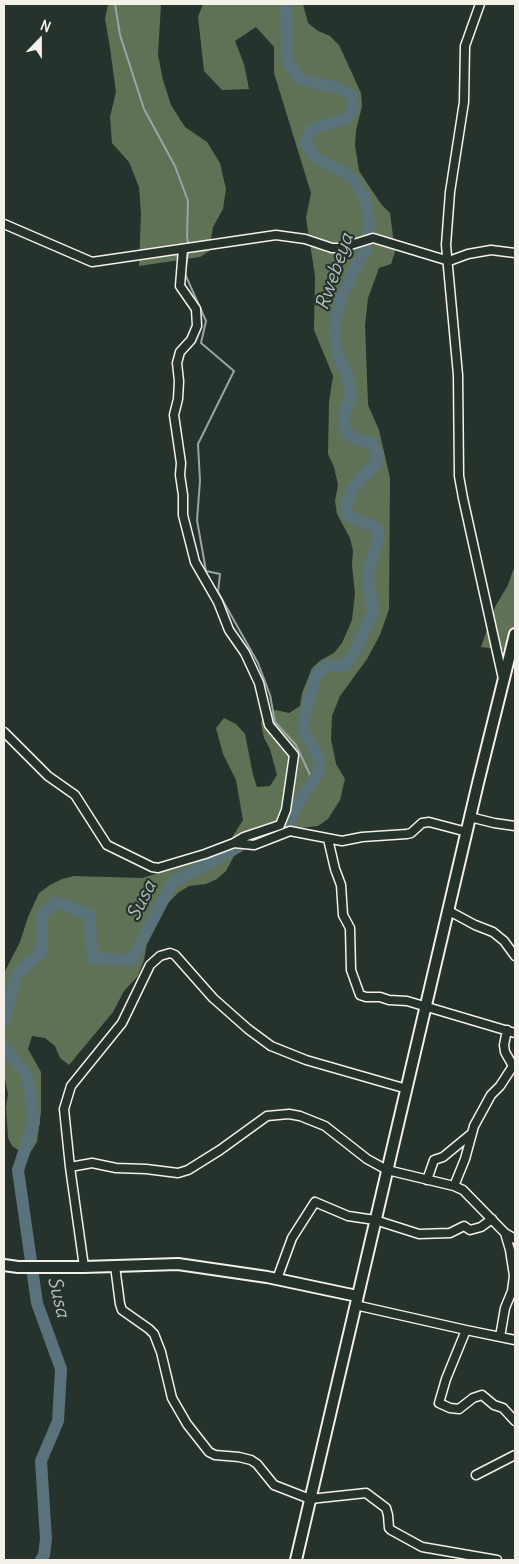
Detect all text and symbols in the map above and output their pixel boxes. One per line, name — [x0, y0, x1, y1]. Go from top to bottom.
north arrow — [15, 15, 65, 65]
text: N — [38, 16, 53, 36]
water label: Rwebeya — [311, 231, 359, 313]
water label: Susa — [123, 877, 161, 925]
water label: Susa — [42, 1274, 74, 1320]

